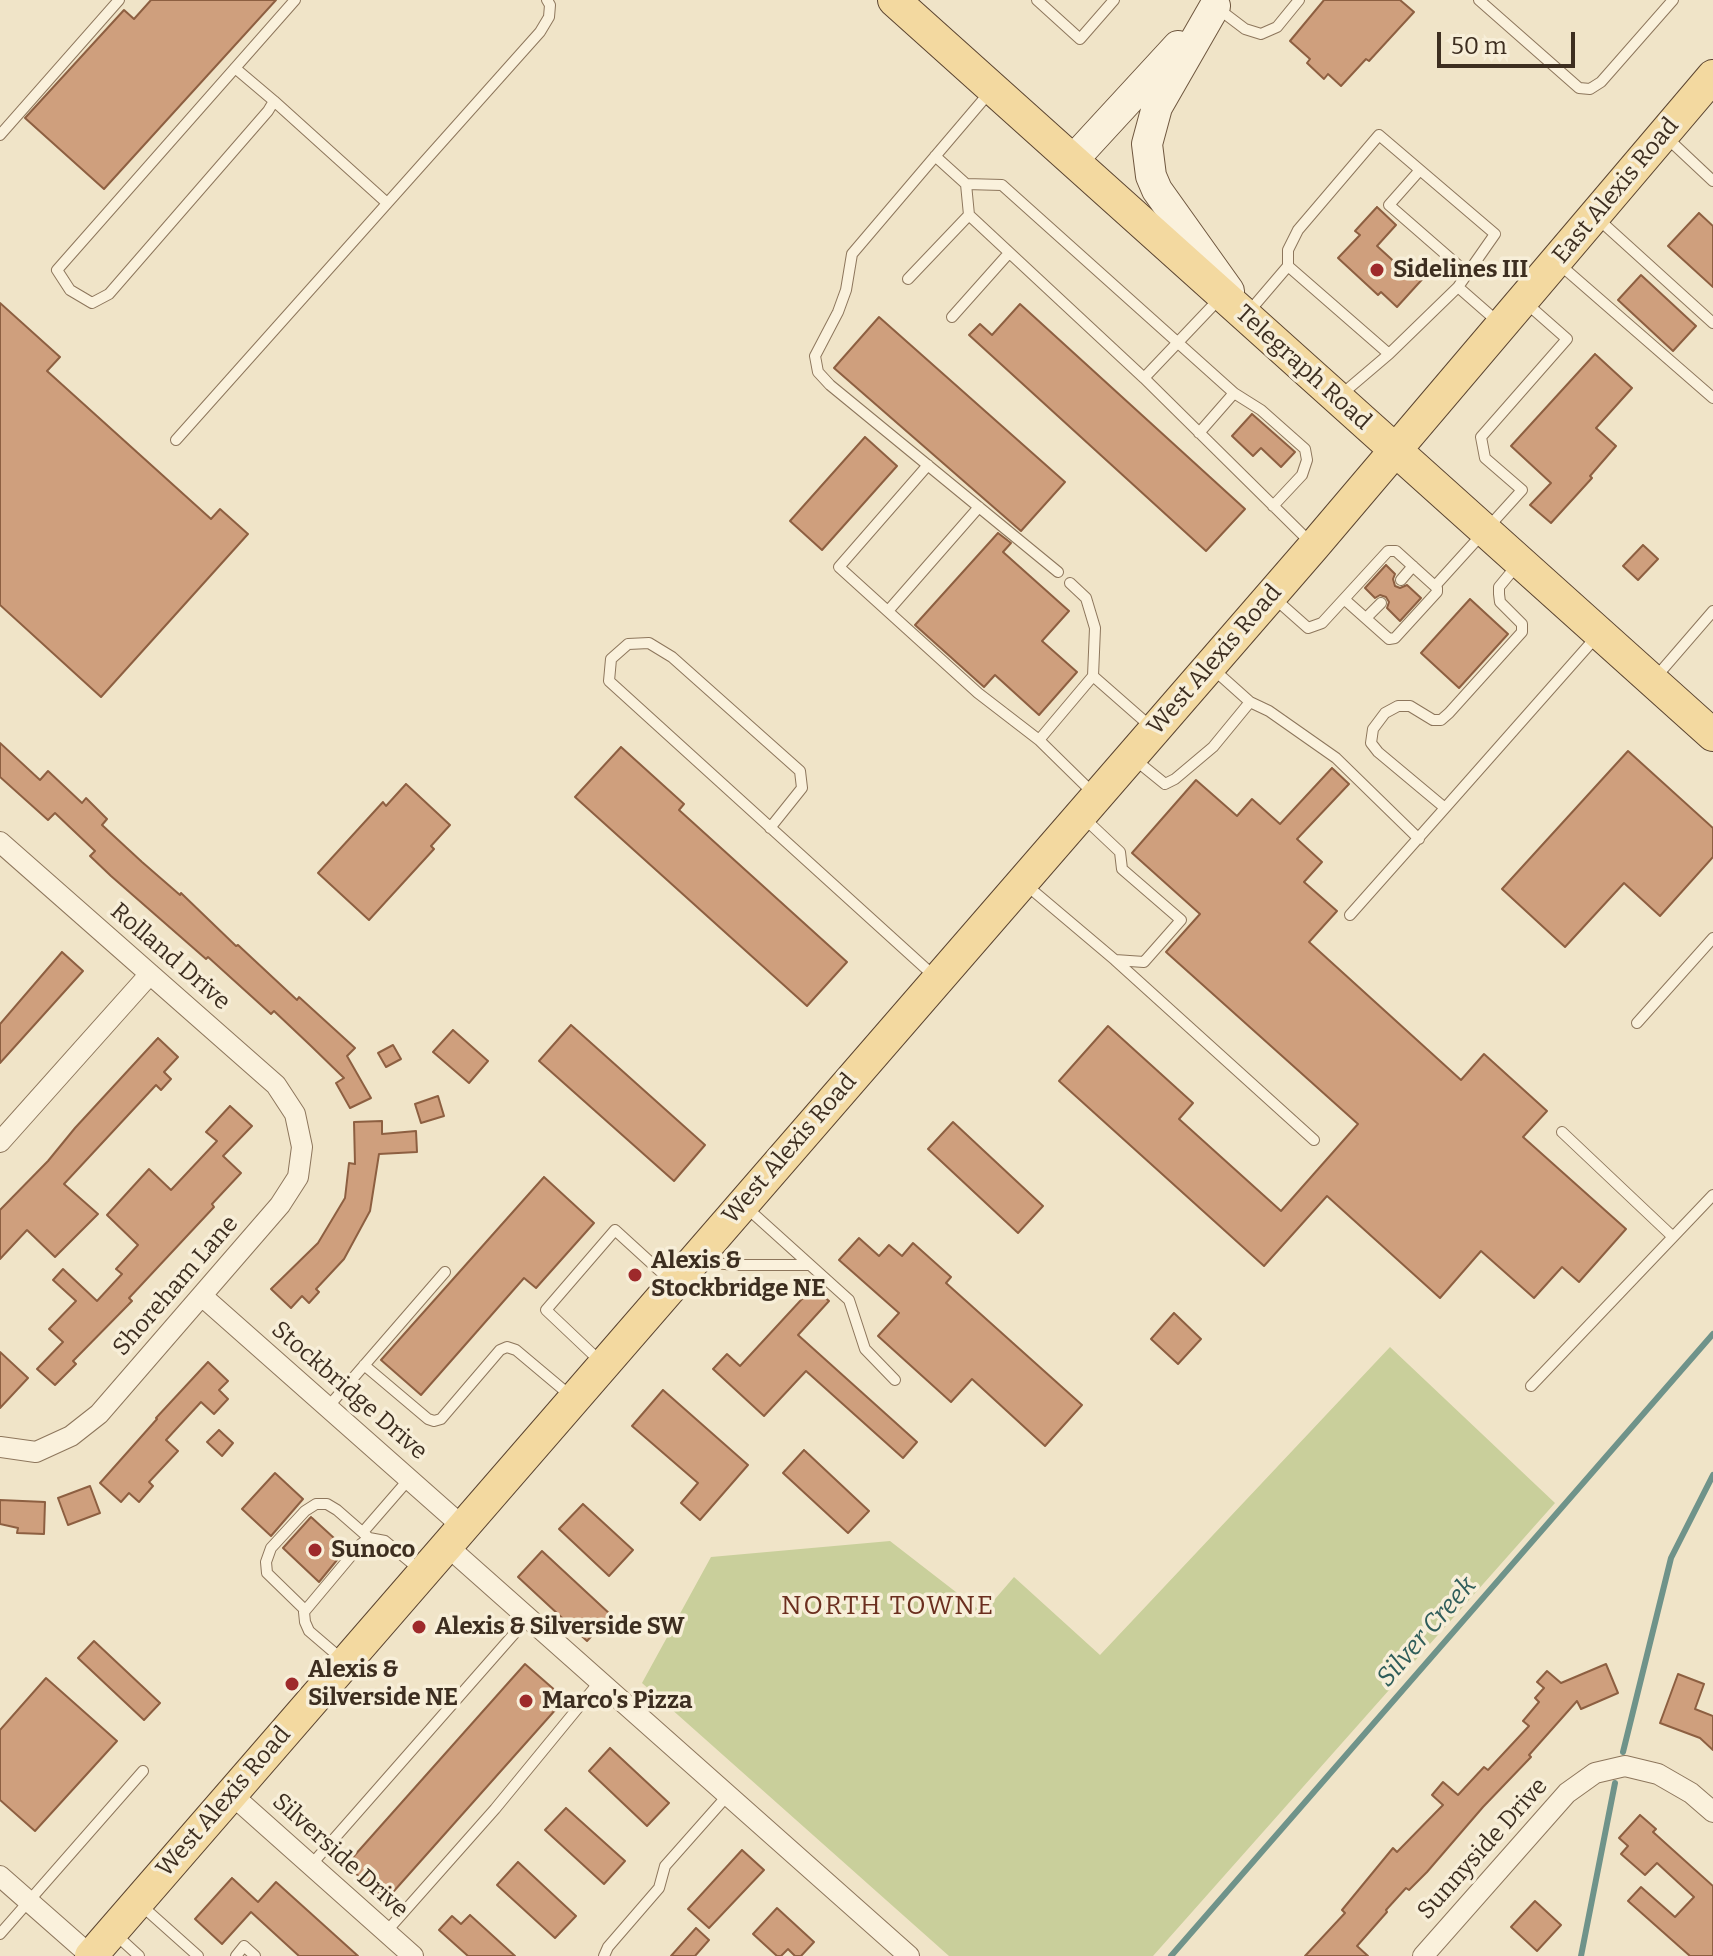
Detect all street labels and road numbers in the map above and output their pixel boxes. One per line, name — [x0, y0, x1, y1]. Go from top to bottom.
street label: East Alexis Road — [1547, 112, 1685, 270]
street label: Telegraph Road — [1229, 300, 1377, 436]
street label: West Alexis Road — [1142, 579, 1288, 741]
street label: Rolland Drive — [104, 897, 236, 1017]
street label: West Alexis Road — [717, 1068, 863, 1230]
street label: Shoreham Lane — [107, 1210, 245, 1362]
street label: Stockbridge Drive — [265, 1315, 433, 1467]
street label: West Alexis Road — [151, 1721, 297, 1883]
street label: Sunnyside Drive — [1412, 1772, 1554, 1926]
street label: Silverside Drive — [266, 1787, 414, 1925]

